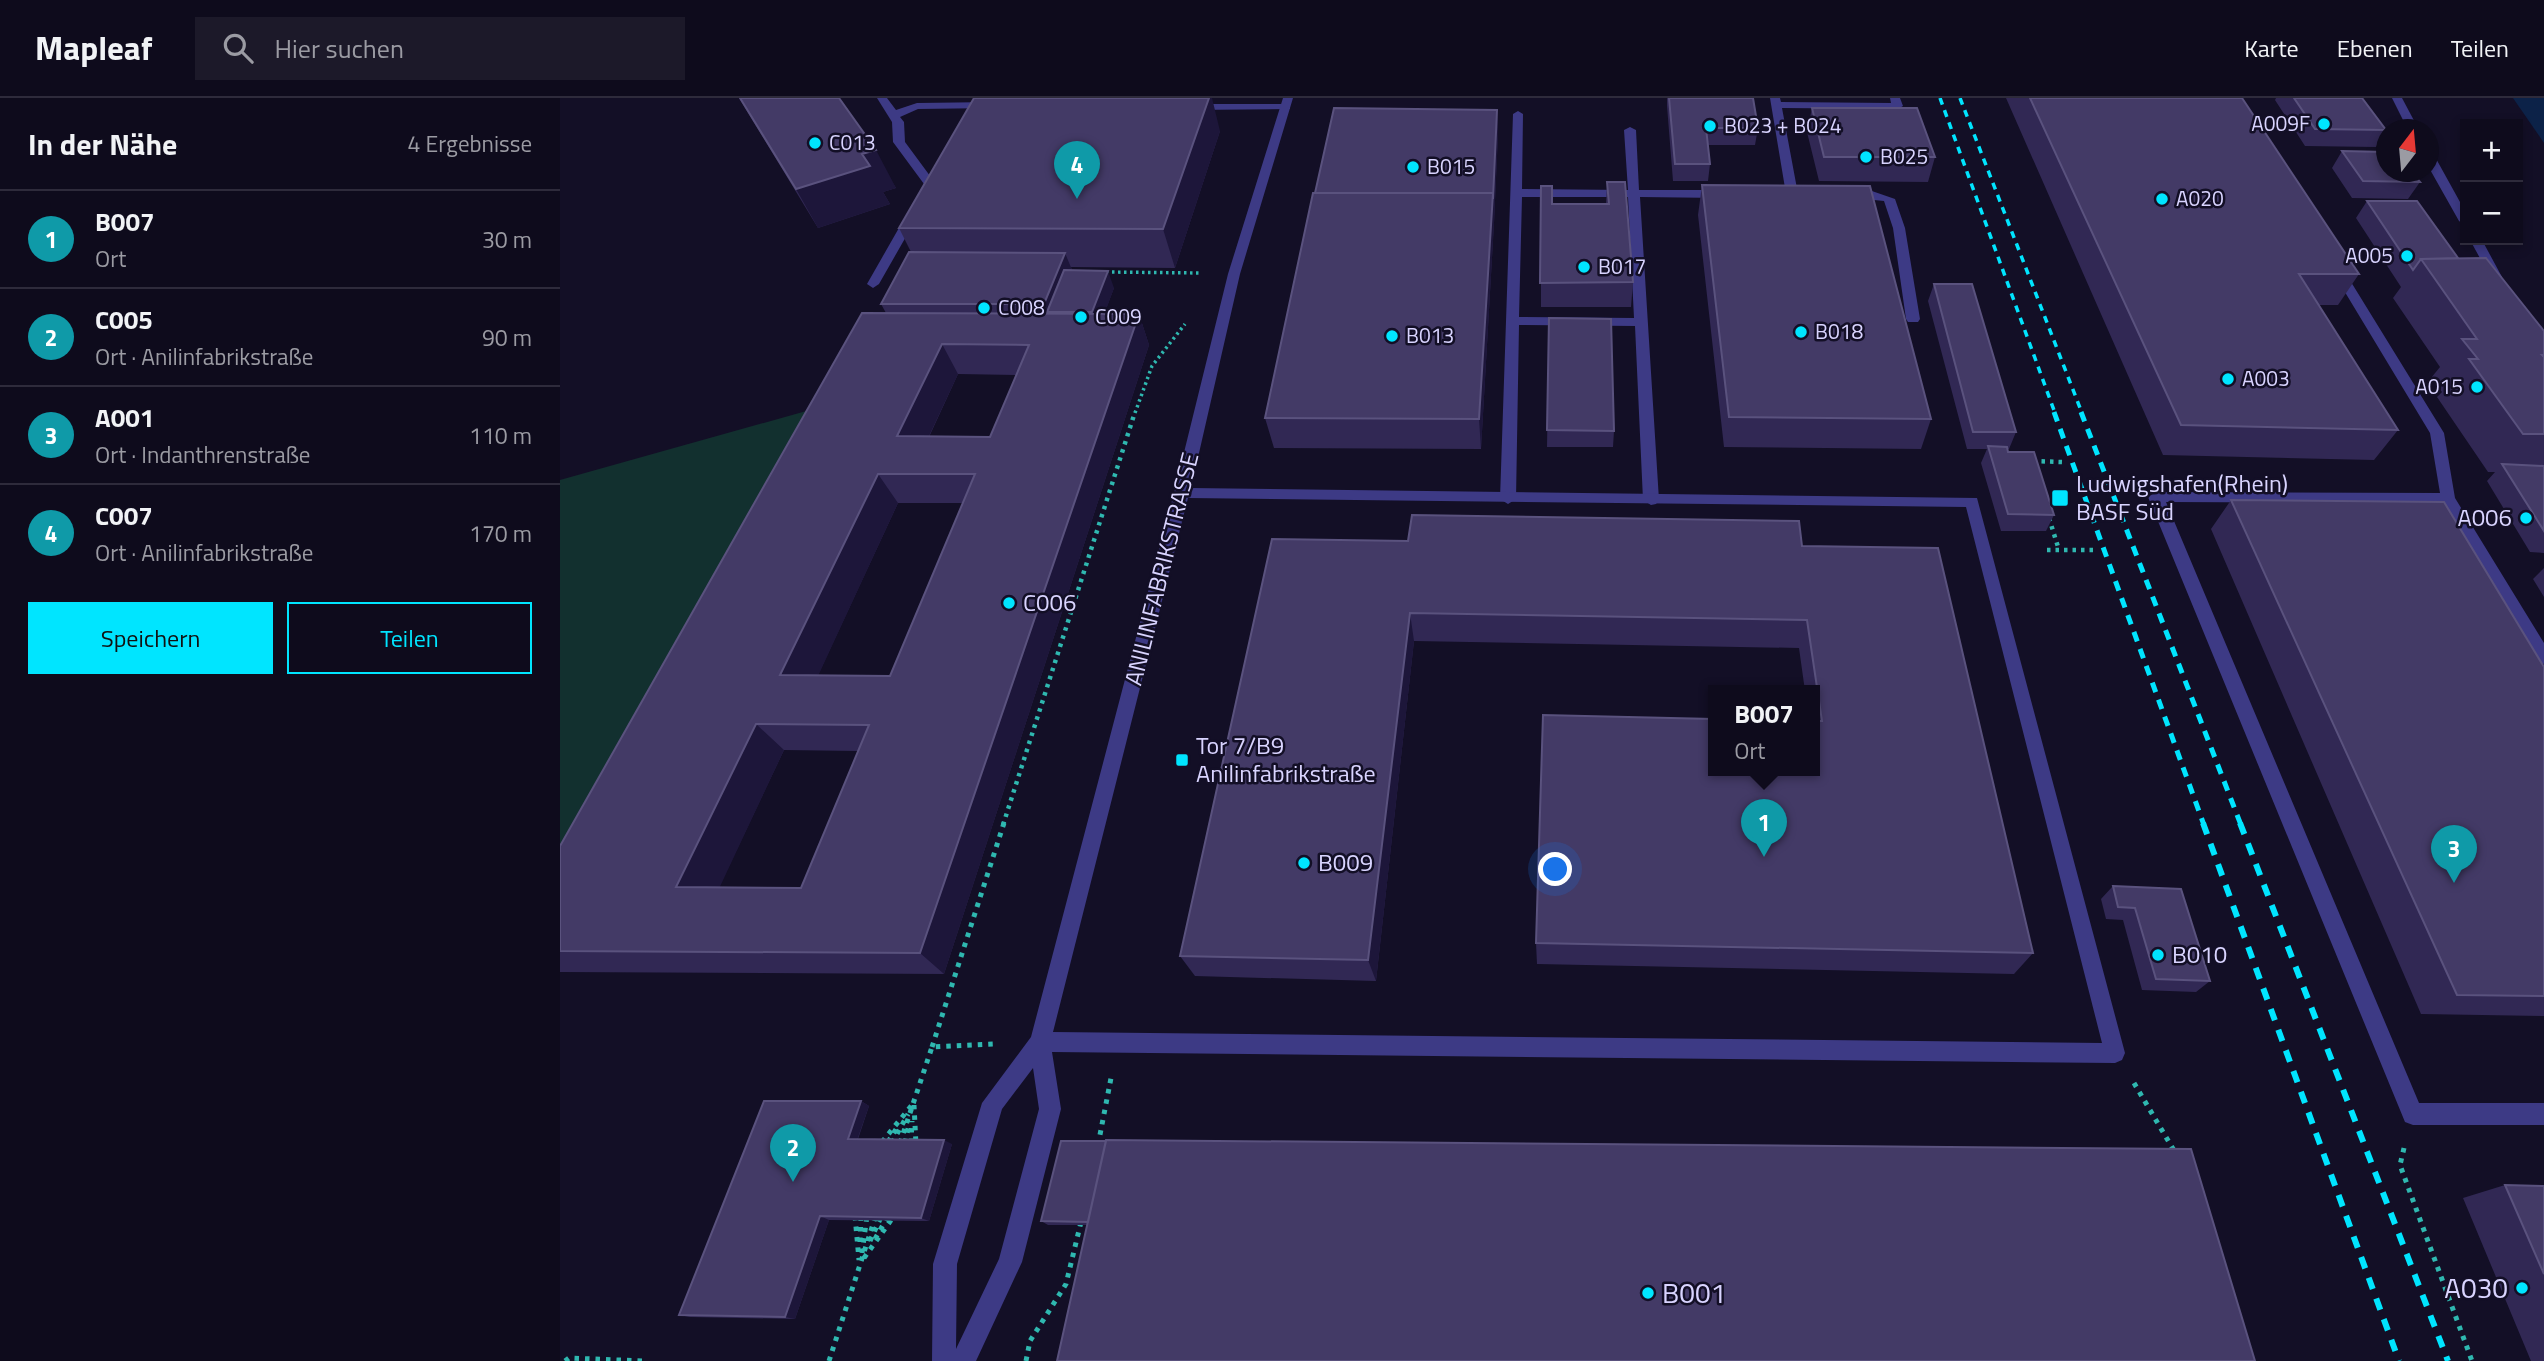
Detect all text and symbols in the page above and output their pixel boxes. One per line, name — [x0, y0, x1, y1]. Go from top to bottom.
search box — [195, 17, 685, 80]
text: Mapleaf — [35, 23, 153, 73]
icon: search — [219, 29, 257, 67]
text: Hier suchen — [275, 29, 404, 68]
text: Karte — [2244, 30, 2299, 66]
text: Ebenen — [2337, 30, 2413, 66]
text: Teilen — [2451, 30, 2509, 66]
place label: A009F — [2251, 107, 2310, 139]
place label: B023 + B024 — [1724, 109, 1841, 141]
marker: A009F — [2316, 116, 2332, 132]
marker: B023 + B024 — [1702, 118, 1718, 134]
north arrow — [2376, 119, 2439, 182]
map controls — [2460, 119, 2523, 245]
button: + — [2460, 119, 2523, 182]
text: In der Nähe — [28, 121, 177, 167]
text: 4 Ergebnisse — [408, 126, 532, 161]
place label: C013 — [829, 126, 876, 158]
marker: C013 — [807, 135, 823, 151]
place label: B025 — [1880, 140, 1928, 172]
pin: 4 — [1054, 141, 1100, 199]
marker: B025 — [1858, 149, 1874, 165]
place label: B015 — [1427, 150, 1475, 182]
marker: B015 — [1405, 159, 1421, 175]
place label: A020 — [2176, 182, 2224, 214]
button: − — [2460, 182, 2523, 245]
marker: A020 — [2154, 191, 2170, 207]
text: B007 — [95, 202, 155, 241]
text: 1 — [45, 222, 57, 257]
text: 30 m — [482, 222, 532, 257]
place label: A005 — [2345, 239, 2393, 271]
text: Ort — [95, 241, 126, 276]
marker: A005 — [2399, 248, 2415, 264]
place label: B017 — [1598, 250, 1646, 282]
marker: B017 — [1576, 259, 1592, 275]
place label: C008 — [998, 291, 1045, 323]
text: C005 — [95, 300, 153, 339]
marker: C008 — [976, 300, 992, 316]
place label: C009 — [1095, 300, 1142, 332]
marker: C009 — [1073, 309, 1089, 325]
place label: B018 — [1815, 315, 1863, 347]
place label: B013 — [1406, 319, 1454, 351]
text: 2 — [45, 320, 57, 355]
text: 90 m — [482, 320, 532, 355]
marker: B018 — [1793, 324, 1809, 340]
marker: B013 — [1384, 328, 1400, 344]
text: Ort · Anilinfabrikstraße — [95, 339, 313, 374]
place label: A003 — [2242, 362, 2290, 394]
place label: A015 — [2415, 370, 2463, 402]
marker: A003 — [2220, 371, 2236, 387]
marker: A015 — [2469, 379, 2485, 395]
text: A001 — [95, 398, 154, 437]
text: 3 — [45, 418, 57, 453]
text: 110 m — [469, 418, 532, 453]
text: Ort · Indanthrenstraße — [95, 437, 311, 472]
street label: ANILINFABRIKSTRASSE — [1115, 448, 1207, 689]
place label: Ludwigshafen(Rhein) BASF Süd — [2076, 465, 2288, 529]
marker: Ludwigshafen(Rhein) BASF Süd — [2050, 488, 2070, 508]
text: C007 — [95, 496, 153, 535]
place label: A006 — [2457, 499, 2512, 535]
marker: A006 — [2518, 510, 2534, 526]
text: 4 — [45, 516, 57, 551]
text: 170 m — [469, 516, 532, 551]
text: Ort · Anilinfabrikstraße — [95, 535, 313, 570]
place label: C006 — [1023, 584, 1076, 620]
marker: C006 — [1001, 595, 1017, 611]
button: Speichern — [28, 602, 273, 674]
button: Teilen — [287, 602, 532, 674]
popup — [1708, 685, 1820, 776]
text: B007 — [1734, 694, 1794, 733]
place label: Tor 7/B9 Anilinfabrikstraße — [1196, 727, 1376, 791]
text: Ort — [1734, 733, 1765, 768]
marker: Tor 7/B9 Anilinfabrikstraße — [1174, 752, 1190, 768]
pin: 1 — [1741, 799, 1787, 857]
pin: 3 — [2431, 825, 2477, 883]
place label: B009 — [1318, 844, 1373, 880]
your location — [1538, 852, 1572, 886]
marker: B009 — [1296, 855, 1312, 871]
place label: B010 — [2172, 936, 2227, 972]
marker: B010 — [2150, 947, 2166, 963]
pin: 2 — [770, 1124, 816, 1182]
place label: A030 — [2444, 1266, 2508, 1309]
place label: B001 — [1662, 1271, 1726, 1314]
marker: A030 — [2514, 1280, 2530, 1296]
marker: B001 — [1640, 1285, 1656, 1301]

